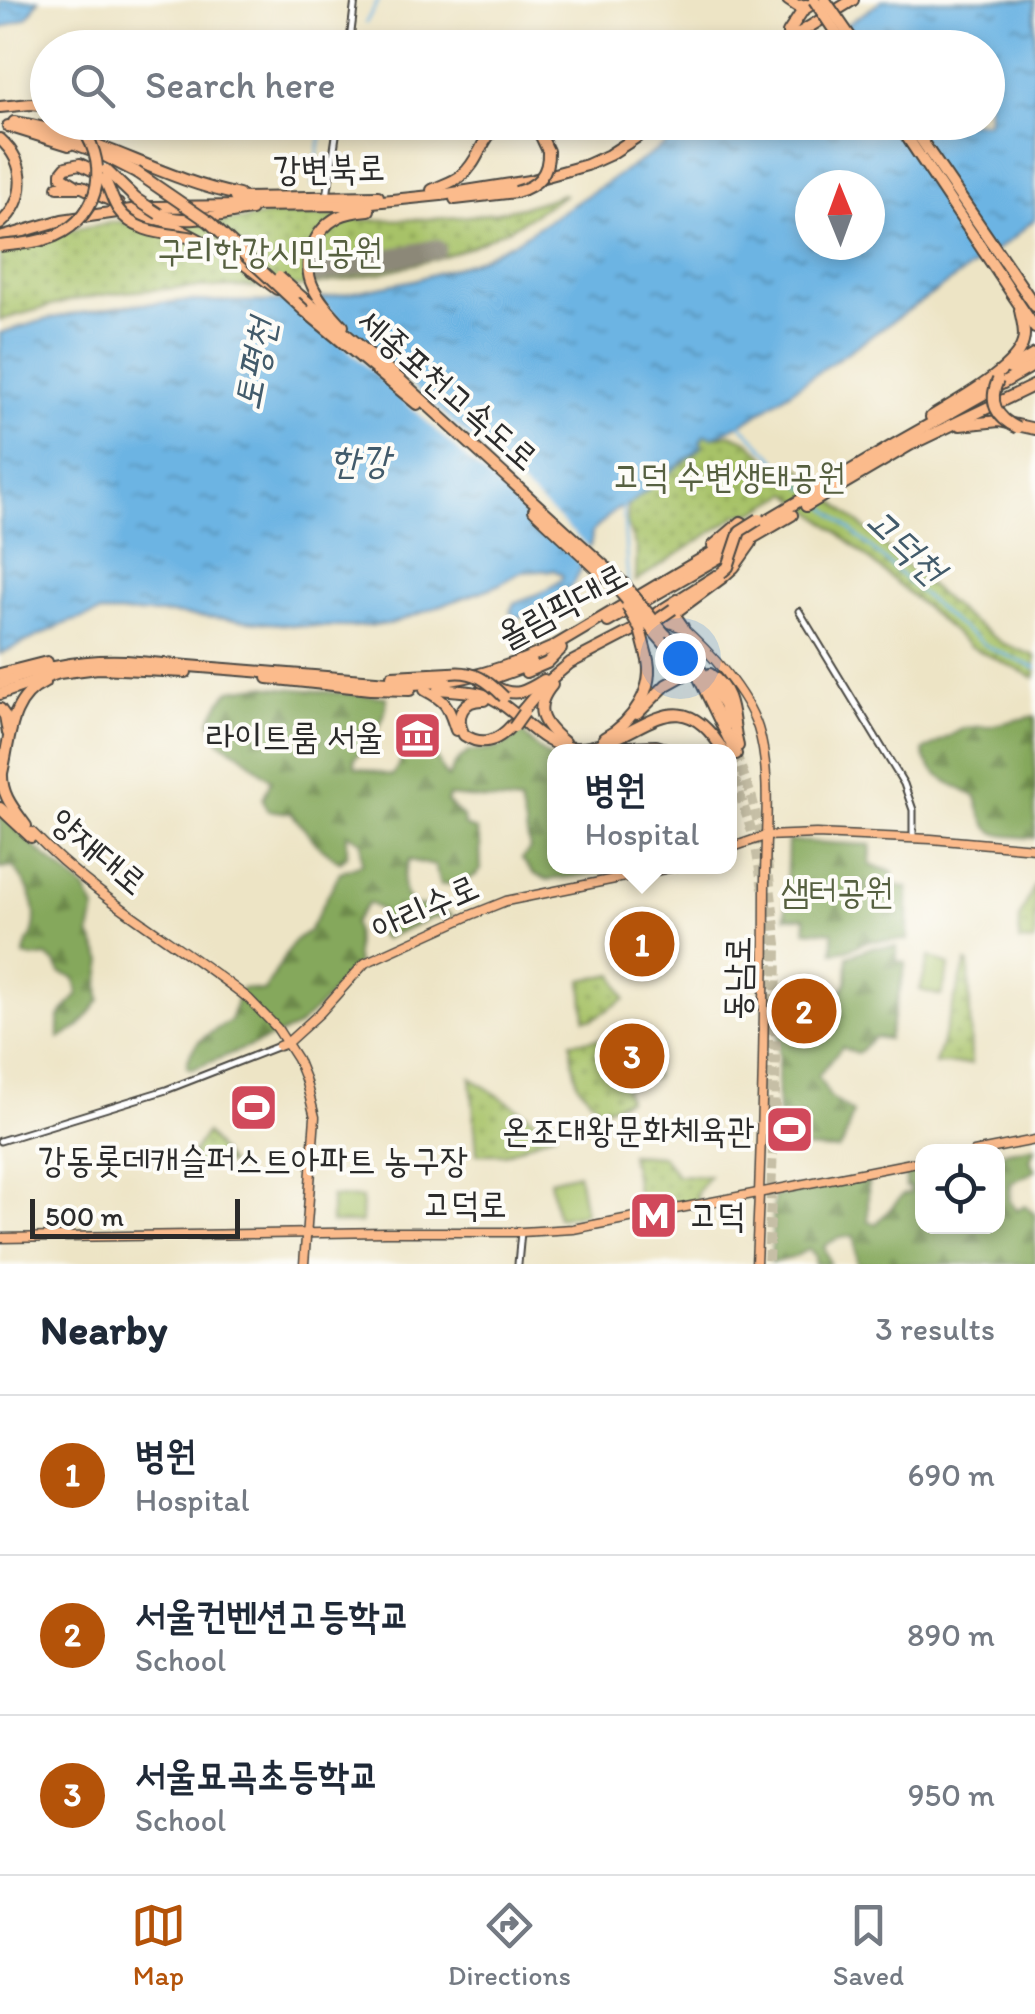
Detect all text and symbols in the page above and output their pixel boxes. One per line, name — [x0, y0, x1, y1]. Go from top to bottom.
search box — [30, 30, 1005, 140]
icon: search — [65, 58, 120, 113]
text: Search here — [145, 62, 336, 108]
street label: 강변북로 — [272, 146, 386, 190]
north arrow — [795, 170, 885, 260]
park label: 구리한강시민공원 — [157, 230, 383, 272]
street label: 세종포천고속도로 — [349, 299, 547, 479]
water label: 토평천 — [223, 311, 286, 413]
water label: 한강 — [329, 437, 395, 483]
park label: 고덕 수변생태공원 — [612, 455, 846, 497]
water label: 고덕천 — [857, 497, 958, 595]
street label: 올림픽대로 — [490, 553, 634, 657]
your location — [655, 633, 706, 684]
museum icon: 라이트룸 서울 — [392, 710, 444, 762]
place label: 라이트룸 서울 — [206, 715, 383, 757]
popup — [547, 744, 737, 874]
text: 병원 — [585, 766, 646, 812]
street label: 양재대로 — [42, 799, 156, 903]
text: Hospital — [585, 815, 699, 853]
street label: 아리수로 — [365, 865, 485, 949]
park label: 샘터공원 — [781, 870, 893, 912]
pin: 1 — [610, 906, 674, 982]
street label: 동남로 — [715, 935, 759, 1021]
pin: 2 — [772, 974, 836, 1048]
pin: 3 — [600, 1018, 664, 1094]
sports icon: 강동롯데캐슬퍼스트아파트 농구장 — [227, 1082, 279, 1134]
sports icon: 온조대왕문화체육관 — [764, 1104, 816, 1156]
place label: 온조대왕문화체육관 — [502, 1109, 755, 1151]
place label: 강동롯데캐슬퍼스트아파트 농구장 — [38, 1139, 468, 1181]
map controls — [915, 1144, 1005, 1234]
button: locate — [915, 1144, 1005, 1234]
street label: 고덕로 — [423, 1183, 507, 1225]
metro station icon: 고덕 — [628, 1189, 680, 1241]
scale bar — [30, 1194, 240, 1238]
place label: 고덕 — [689, 1194, 745, 1236]
text: 500 m — [45, 1199, 124, 1233]
text: Nearby — [40, 1304, 167, 1355]
text: 3 results — [875, 1310, 995, 1348]
text: 병원 — [135, 1432, 196, 1478]
text: 1 — [65, 1456, 80, 1494]
text: 690 m — [908, 1456, 995, 1494]
text: Hospital — [135, 1481, 249, 1519]
text: 서울컨벤션고등학교 — [135, 1592, 410, 1638]
text: 2 — [64, 1616, 81, 1654]
text: 890 m — [907, 1616, 995, 1654]
text: School — [135, 1641, 226, 1679]
text: 서울묘곡초등학교 — [135, 1752, 380, 1798]
text: 3 — [64, 1776, 81, 1814]
text: 950 m — [908, 1776, 995, 1814]
text: School — [135, 1801, 226, 1839]
tab: Map — [131, 1898, 186, 1992]
tab: Directions — [448, 1898, 571, 1992]
tab: Saved — [833, 1898, 904, 1992]

